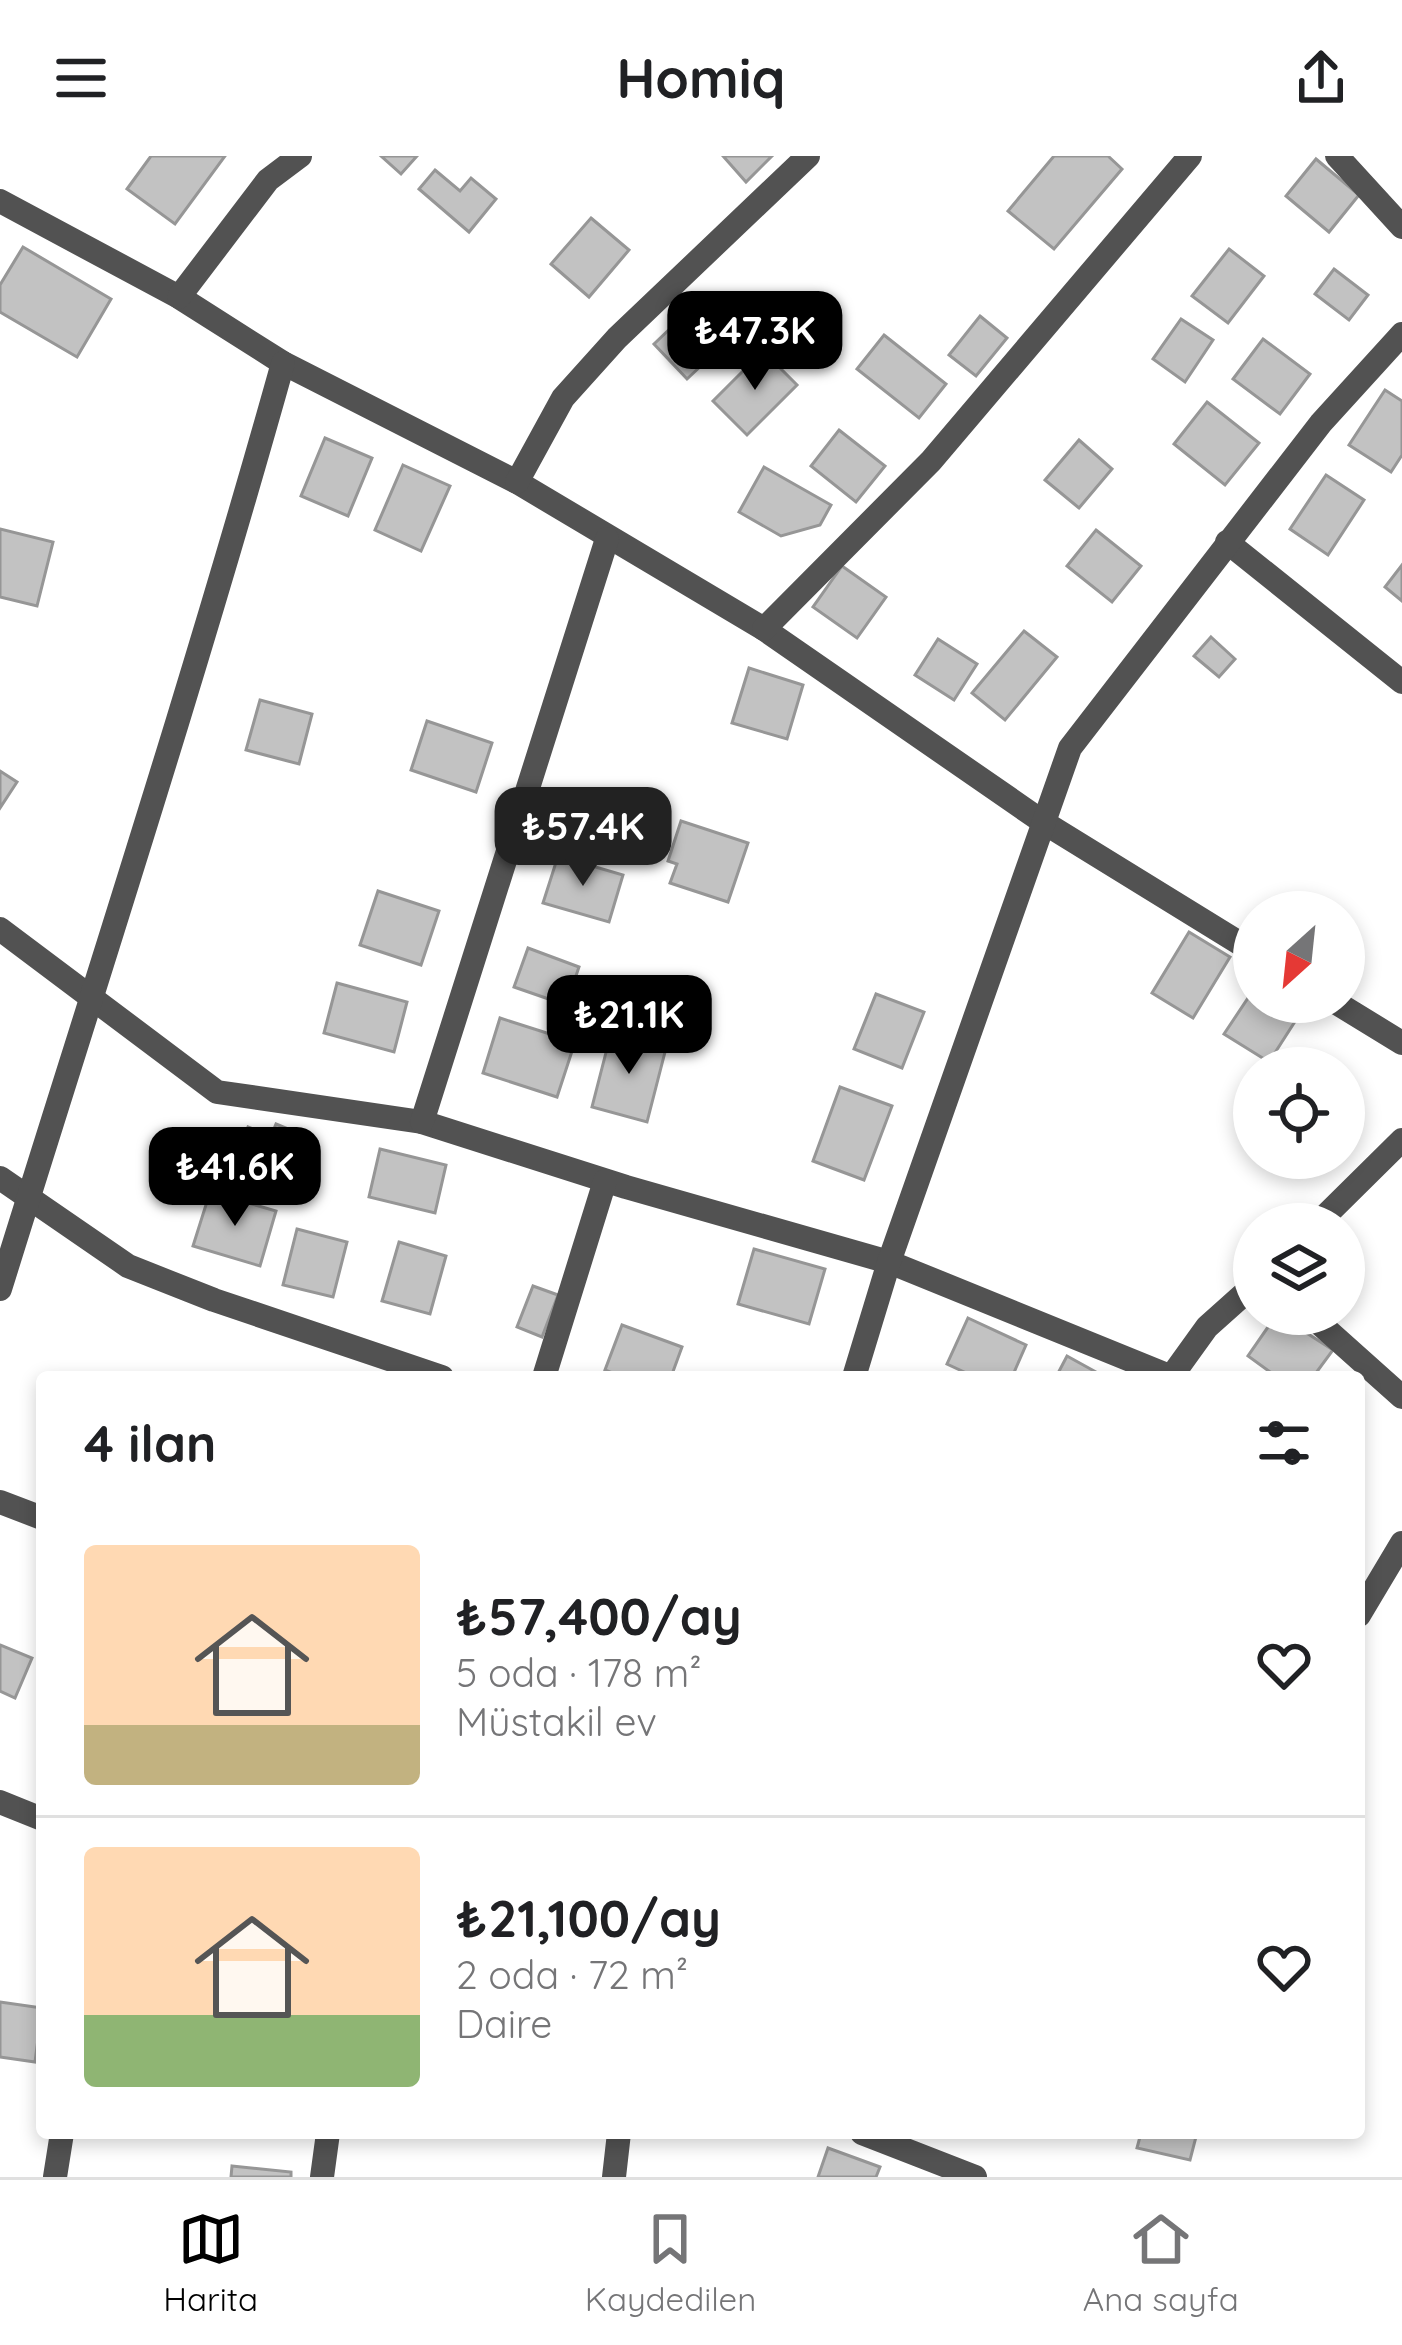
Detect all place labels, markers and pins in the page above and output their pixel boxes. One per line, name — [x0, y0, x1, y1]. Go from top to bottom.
pin: ₺47.3K — [657, 291, 853, 393]
pin: ₺57.4K — [485, 787, 681, 889]
pin: ₺21.1K — [531, 975, 727, 1077]
pin: ₺41.6K — [137, 1127, 333, 1229]

